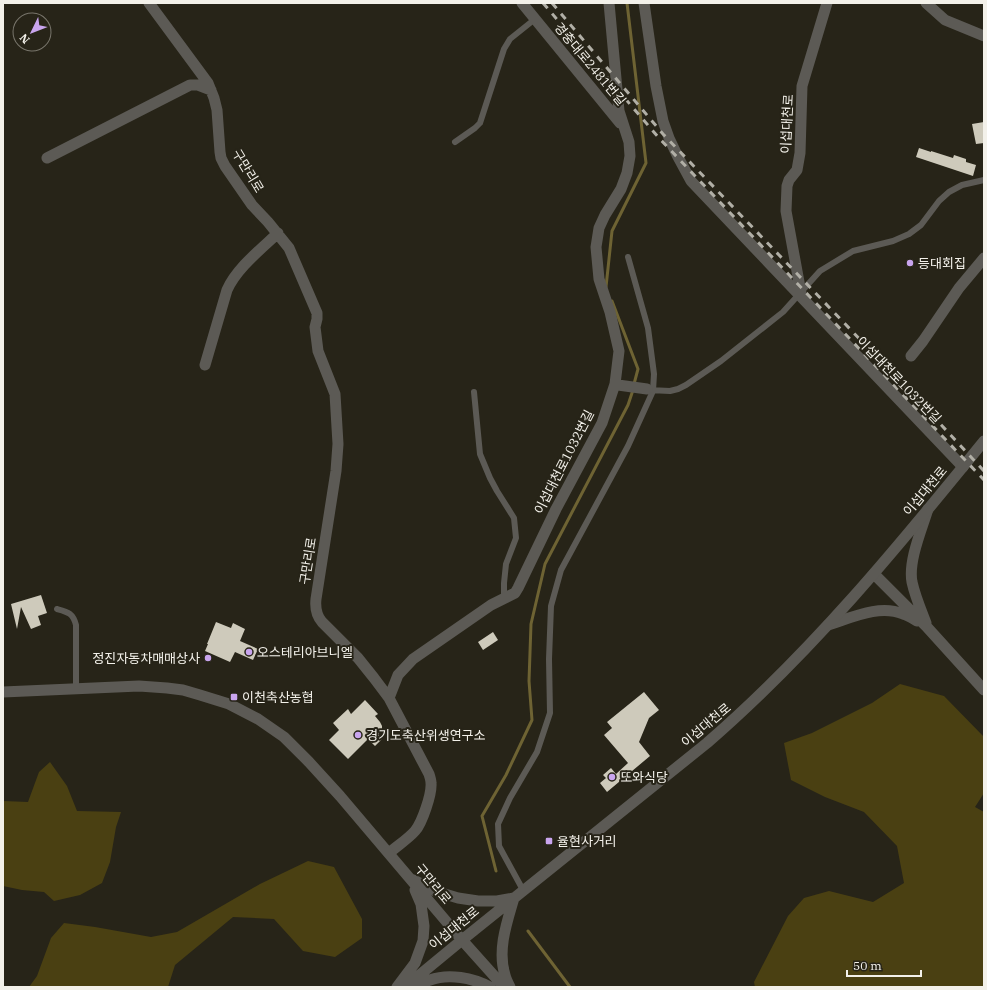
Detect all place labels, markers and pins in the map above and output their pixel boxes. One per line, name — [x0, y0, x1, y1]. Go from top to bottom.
place label: 등대회집 — [918, 255, 966, 272]
marker: 등대회집 — [905, 258, 915, 268]
place label: 오스테리아브니엘 — [257, 644, 353, 661]
marker: 오스테리아브니엘 — [244, 647, 254, 657]
place label: 정진자동차매매상사 — [92, 650, 200, 667]
marker: 정진자동차매매상사 — [203, 653, 213, 663]
place label: 이천축산농협 — [242, 689, 314, 706]
marker: 이천축산농협 — [229, 692, 239, 702]
place label: 경기도축산위생연구소 — [366, 727, 486, 744]
marker: 경기도축산위생연구소 — [353, 730, 363, 740]
place label: 또와식당 — [620, 769, 668, 786]
marker: 또와식당 — [607, 772, 617, 782]
place label: 율현사거리 — [557, 833, 617, 850]
marker: 율현사거리 — [544, 836, 554, 846]

